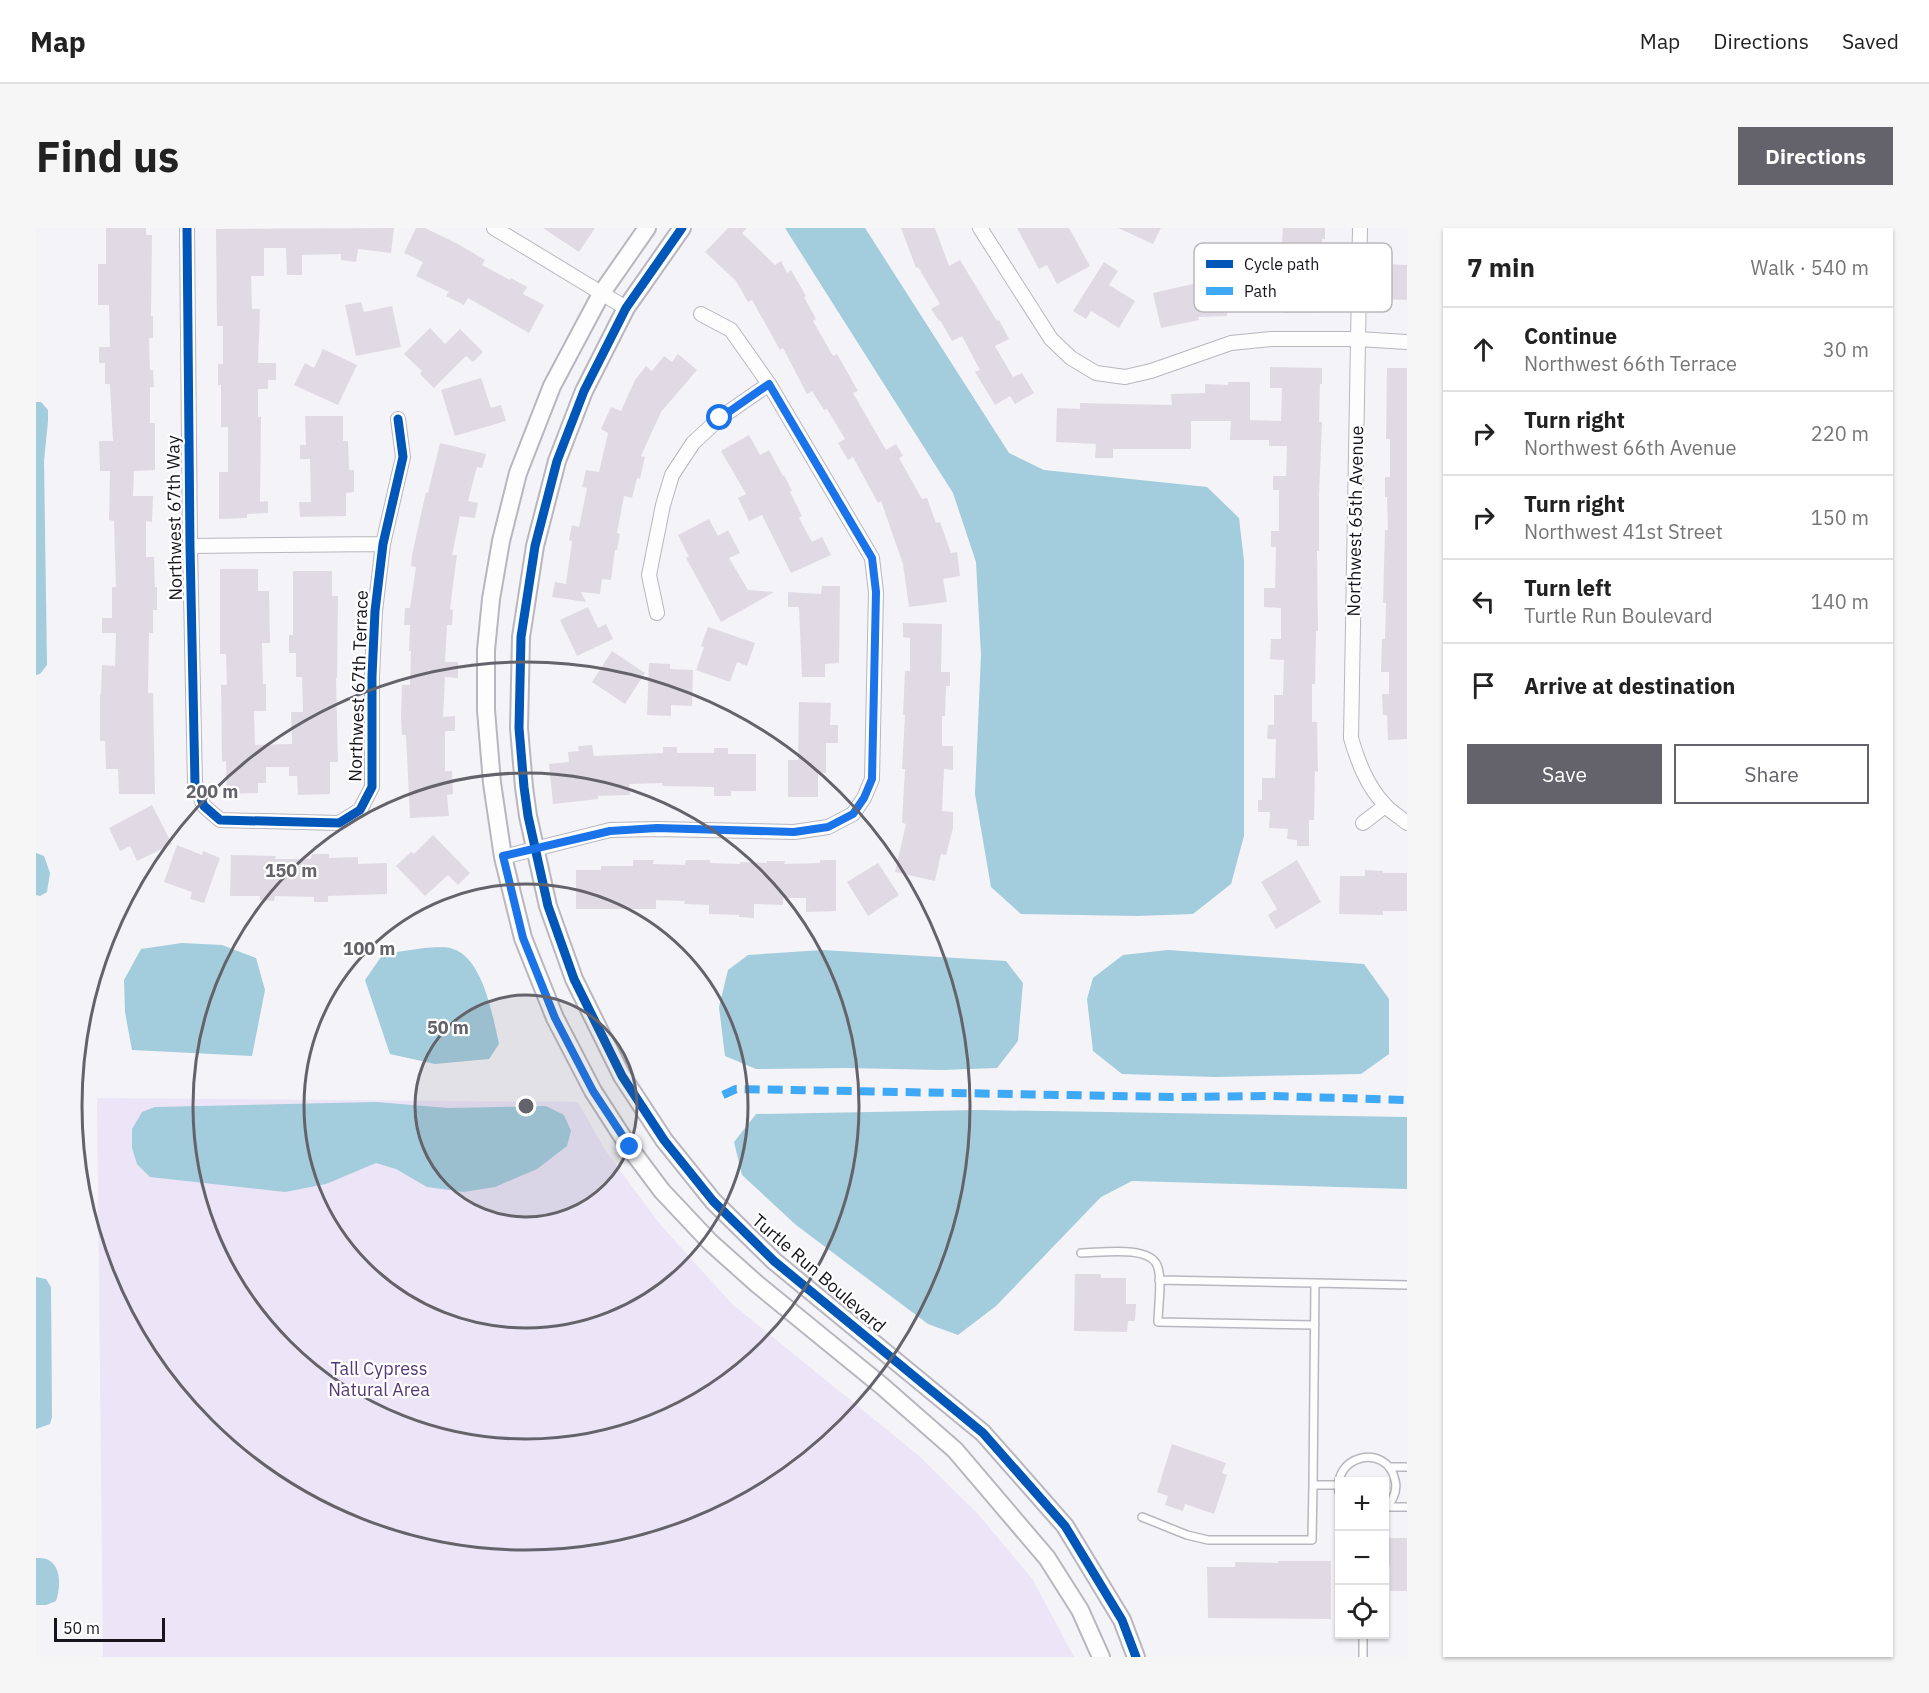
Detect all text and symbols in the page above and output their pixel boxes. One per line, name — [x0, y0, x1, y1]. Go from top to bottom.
text: Map — [30, 23, 86, 60]
text: Map — [1640, 27, 1680, 55]
text: Directions — [1713, 27, 1809, 55]
text: Saved — [1842, 27, 1899, 55]
button: Directions — [1738, 127, 1893, 185]
text: Find us — [36, 129, 179, 184]
legend — [1194, 243, 1392, 312]
text: 7 min — [1467, 250, 1535, 284]
text: Cycle path — [1244, 254, 1319, 274]
text: Walk · 540 m — [1751, 254, 1869, 281]
text: Path — [1244, 281, 1277, 301]
text: Continue — [1524, 321, 1617, 350]
icon: ahead — [1467, 333, 1500, 366]
text: 30 m — [1823, 336, 1869, 363]
text: Northwest 66th Terrace — [1524, 350, 1737, 377]
route start — [706, 404, 732, 430]
text: Turn right — [1524, 405, 1625, 434]
icon: right — [1467, 417, 1500, 450]
text: 220 m — [1811, 420, 1869, 447]
street label: Northwest 65th Avenue — [1342, 425, 1368, 617]
text: Northwest 66th Avenue — [1524, 434, 1737, 461]
street label: Northwest 67th Way — [161, 435, 187, 601]
text: Turn right — [1524, 489, 1625, 518]
icon: right — [1467, 501, 1500, 534]
text: 150 m — [1811, 504, 1869, 531]
text: Northwest 41st Street — [1524, 518, 1723, 545]
text: Turn left — [1524, 573, 1612, 602]
icon: left — [1467, 585, 1500, 618]
text: 140 m — [1811, 588, 1869, 615]
street label: Northwest 67th Terrace — [343, 590, 373, 782]
text: Turtle Run Boulevard — [1524, 602, 1713, 629]
icon: arrive — [1467, 669, 1500, 702]
text: Arrive at destination — [1524, 671, 1735, 700]
button: Save — [1467, 744, 1662, 804]
button: Share — [1674, 744, 1869, 804]
text: 200 m — [186, 780, 238, 803]
text: 150 m — [265, 859, 317, 882]
text: 100 m — [343, 937, 395, 960]
text: 50 m — [427, 1016, 469, 1039]
centre of rings — [516, 1096, 536, 1116]
route end — [616, 1133, 642, 1159]
street label: Turtle Run Boulevard — [747, 1209, 891, 1337]
park label: Tall Cypress Natural Area — [328, 1357, 430, 1401]
map controls — [1335, 1477, 1389, 1639]
button: + — [1335, 1477, 1389, 1531]
button: − — [1335, 1531, 1389, 1585]
button: locate — [1335, 1585, 1389, 1639]
scale bar — [54, 1615, 165, 1642]
text: 50 m — [63, 1618, 100, 1638]

